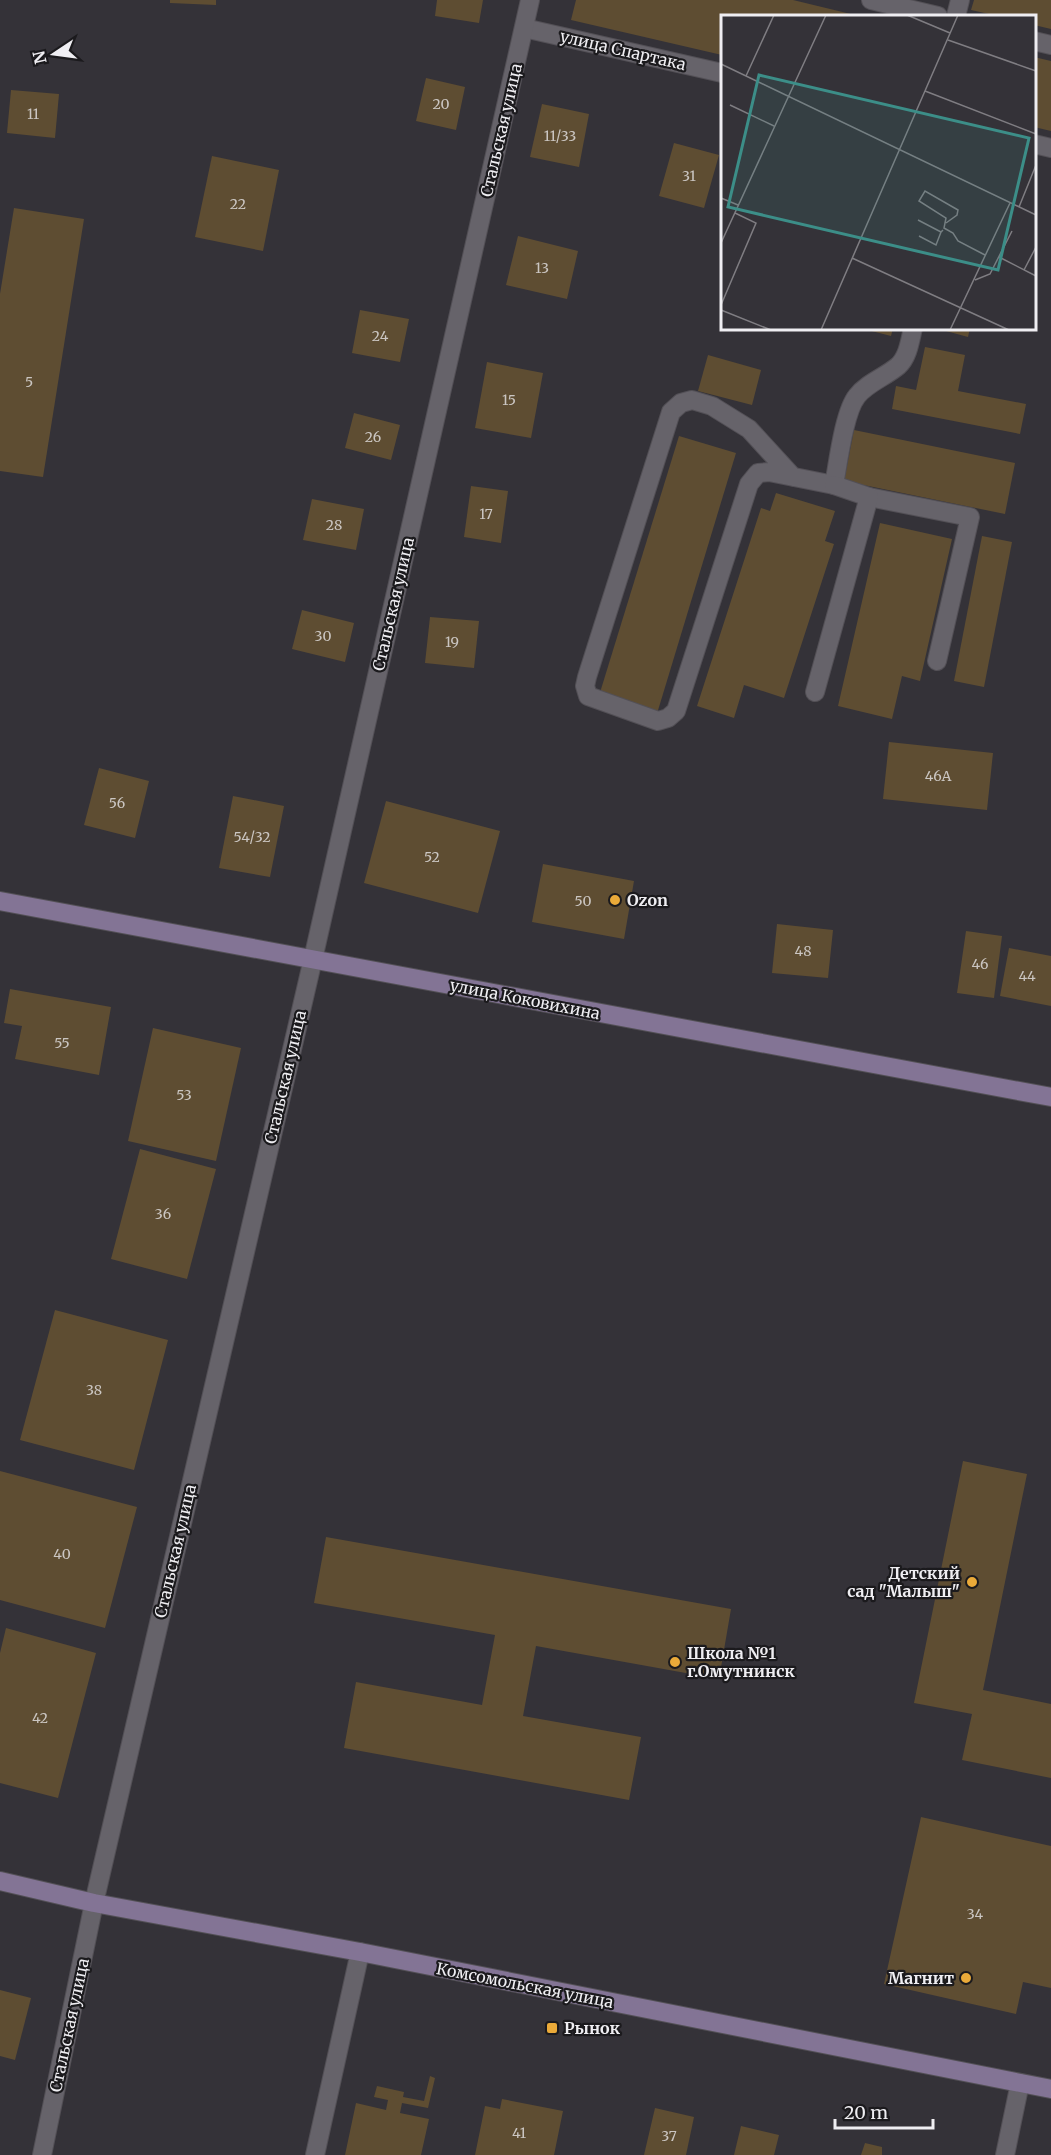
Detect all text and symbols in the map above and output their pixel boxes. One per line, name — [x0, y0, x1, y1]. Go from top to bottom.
inset map — [721, 15, 1036, 330]
north arrow — [24, 24, 84, 84]
street label: улица Спартака — [558, 26, 688, 74]
text: N — [28, 49, 51, 66]
street label: Стальская улица — [476, 61, 526, 199]
house number: 20 — [432, 95, 450, 113]
house number: 11 — [27, 105, 39, 123]
house number: 11/33 — [544, 127, 576, 145]
house number: 31 — [682, 167, 696, 185]
house number: 22 — [230, 195, 246, 213]
house number: 13 — [535, 259, 549, 277]
house number: 24 — [372, 327, 389, 345]
house number: 5 — [25, 373, 33, 391]
house number: 15 — [502, 391, 516, 409]
house number: 26 — [365, 428, 381, 446]
house number: 17 — [479, 505, 493, 523]
house number: 28 — [326, 516, 342, 534]
street label: Стальская улица — [368, 535, 418, 673]
house number: 30 — [315, 627, 331, 645]
house number: 19 — [445, 633, 459, 651]
house number: 46А — [925, 767, 951, 785]
house number: 56 — [109, 794, 125, 812]
house number: 54/32 — [233, 828, 271, 846]
house number: 52 — [424, 848, 440, 866]
place label: Ozon — [627, 890, 668, 910]
house number: 50 — [575, 892, 591, 910]
marker: Ozon — [608, 893, 622, 907]
house number: 48 — [795, 942, 811, 960]
house number: 46 — [972, 955, 988, 973]
house number: 44 — [1018, 967, 1036, 985]
street label: улица Коковихина — [448, 975, 602, 1023]
street label: Стальская улица — [260, 1008, 310, 1146]
house number: 55 — [54, 1034, 70, 1052]
house number: 53 — [176, 1086, 192, 1104]
house number: 36 — [155, 1205, 171, 1223]
house number: 38 — [86, 1381, 102, 1399]
street label: Стальская улица — [150, 1482, 200, 1620]
house number: 40 — [53, 1545, 71, 1563]
place label: Детский сад "Малыш" — [847, 1563, 960, 1601]
marker: Детский сад "Малыш" — [965, 1575, 979, 1589]
place label: Школа №1 г.Омутнинск — [687, 1643, 795, 1681]
marker: Школа №1 г.Омутнинск — [668, 1655, 682, 1669]
house number: 42 — [32, 1709, 48, 1727]
house number: 34 — [967, 1905, 984, 1923]
street label: Стальская улица — [45, 1956, 93, 2094]
street label: Комсомольская улица — [435, 1958, 616, 2012]
place label: Магнит — [888, 1968, 954, 1988]
marker: Магнит — [959, 1971, 973, 1985]
place label: Рынок — [564, 2018, 621, 2038]
marker: Рынок — [545, 2021, 559, 2035]
scale bar — [835, 2092, 932, 2130]
text: 20 m — [844, 2101, 888, 2124]
house number: 41 — [512, 2124, 526, 2142]
house number: 37 — [661, 2127, 677, 2145]

